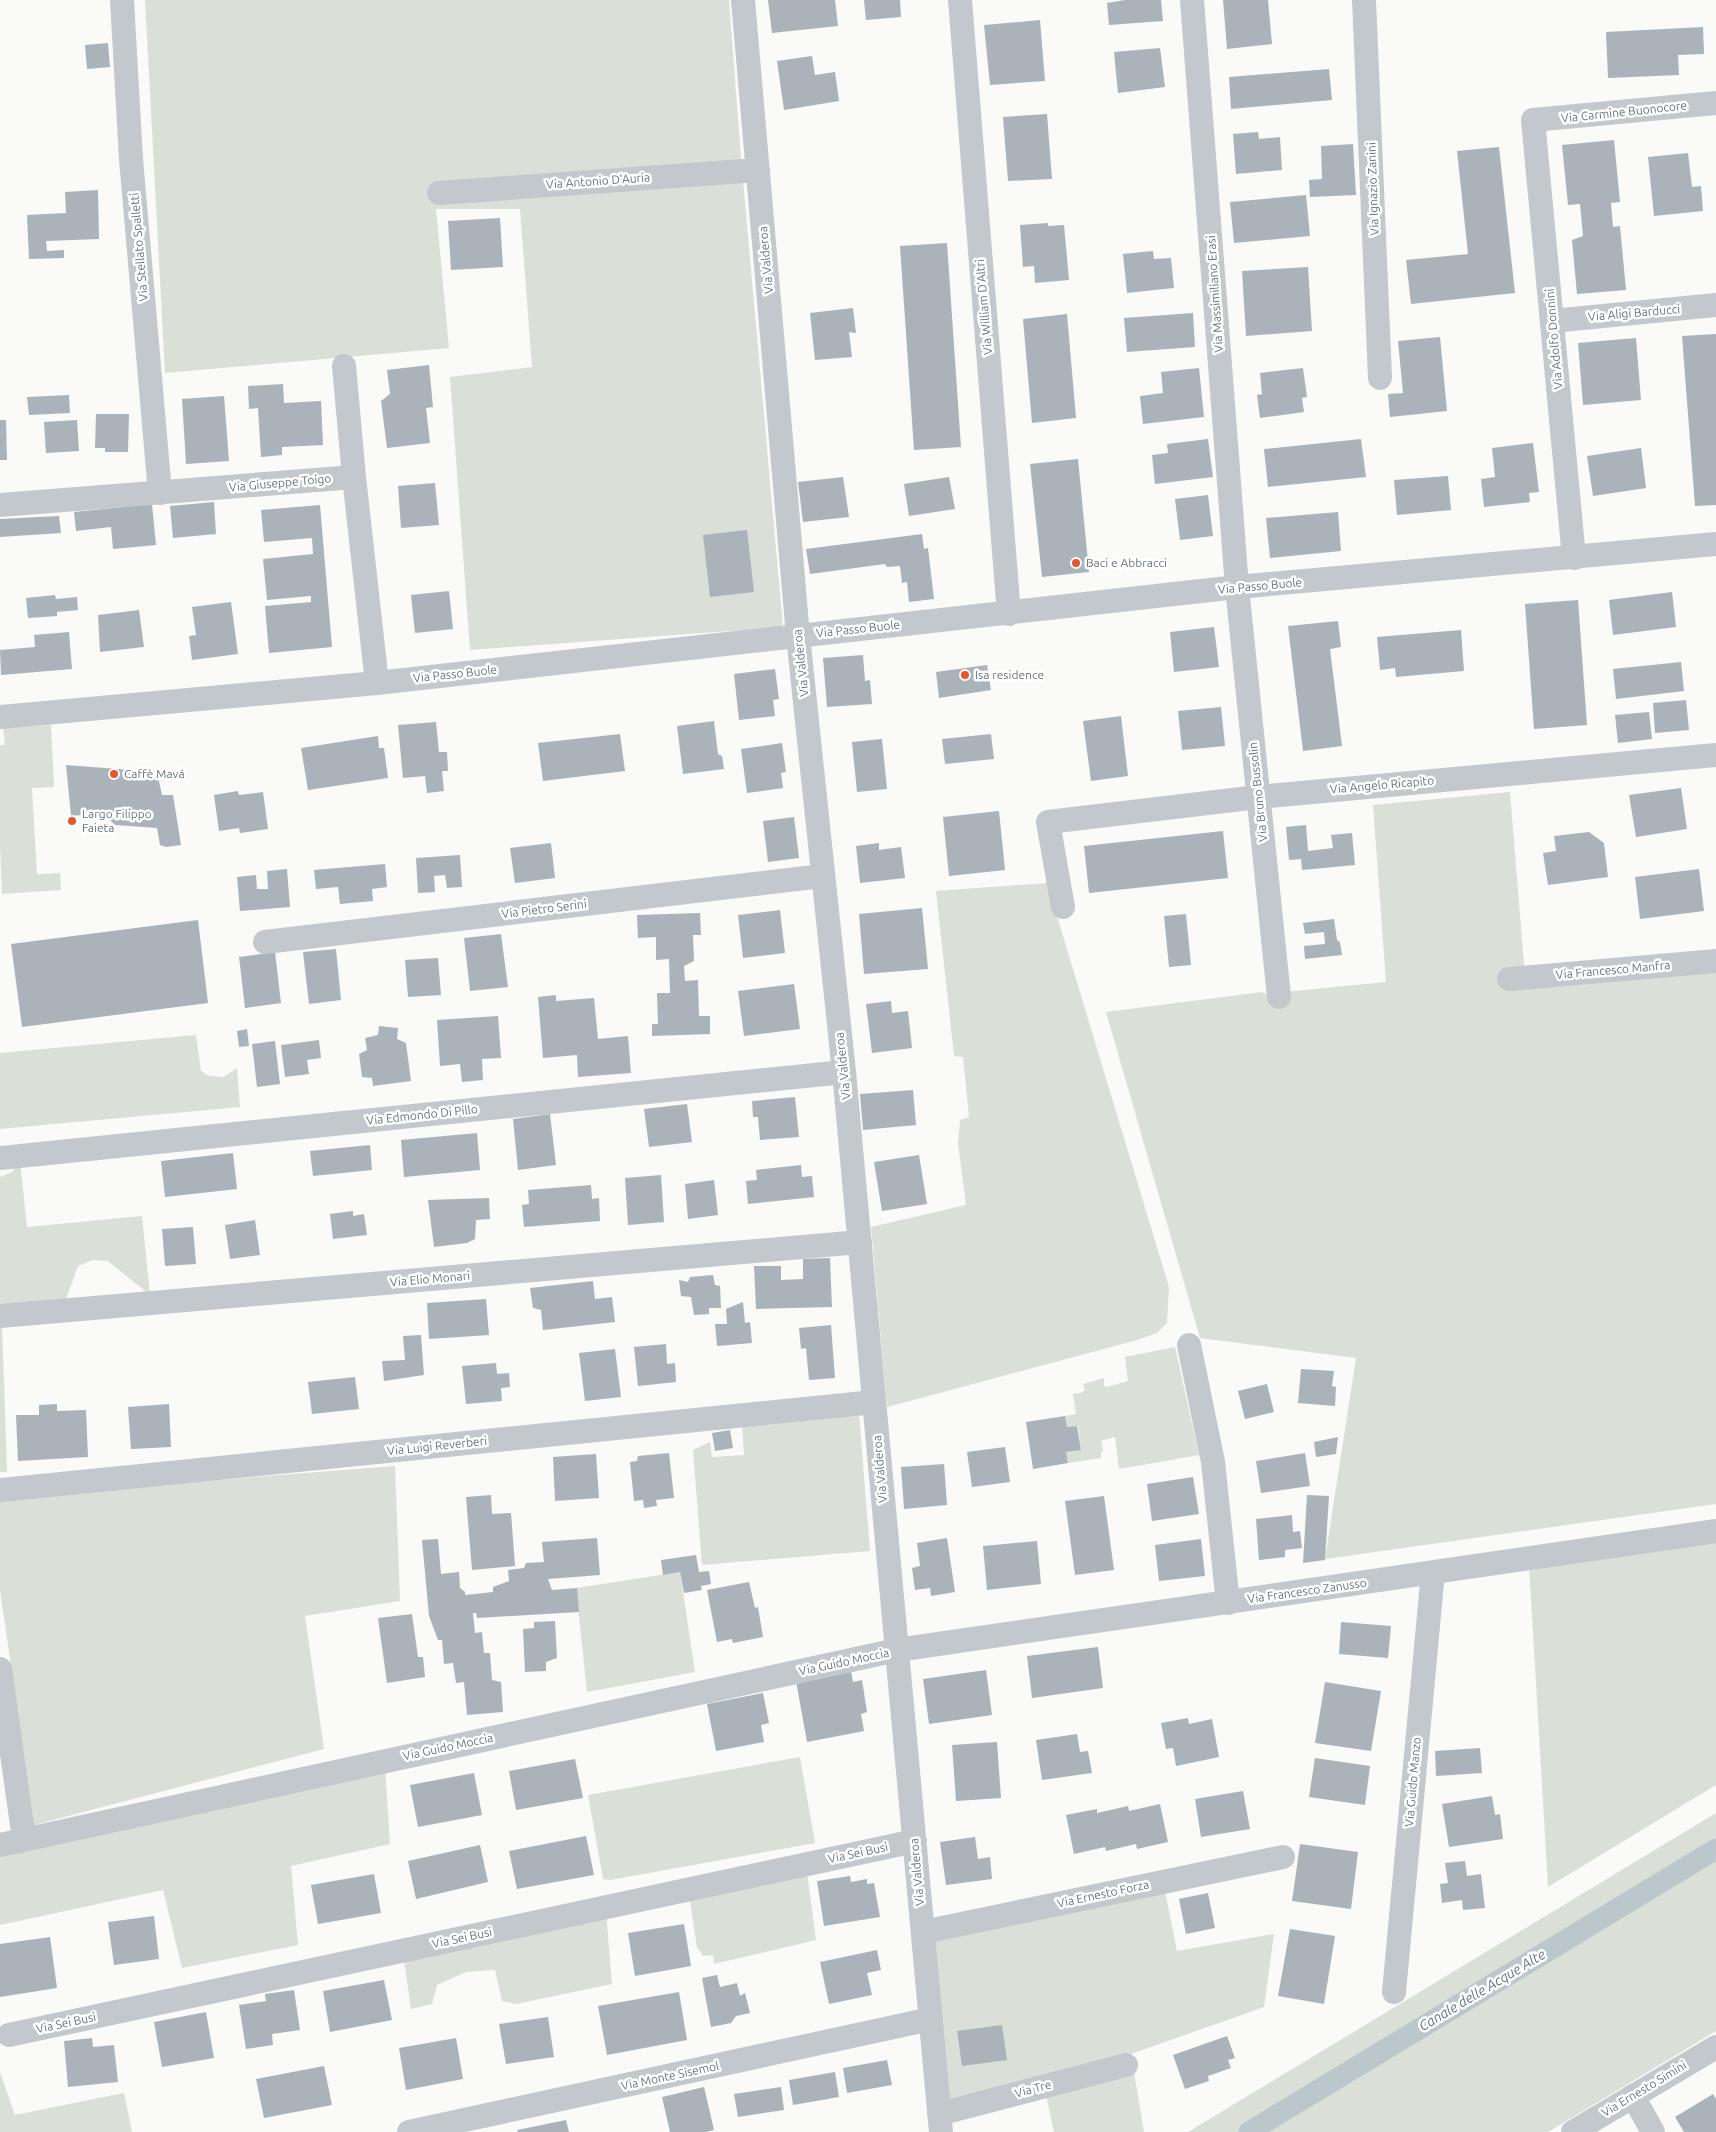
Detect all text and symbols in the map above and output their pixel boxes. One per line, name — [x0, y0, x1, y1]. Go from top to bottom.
street label: Via Carmine Buonocore — [1560, 98, 1688, 125]
street label: Via Ignazio Zanini — [1364, 142, 1381, 236]
street label: Via Antonio D'Auria — [545, 170, 651, 191]
street label: Via Stellato Spalletti — [127, 192, 150, 302]
street label: Via Valderoa — [756, 226, 775, 294]
street label: Via Massimiliano Erasi — [1204, 235, 1225, 353]
street label: Via William D'Altri — [973, 259, 994, 355]
street label: Via Adolfo Donnini — [1543, 288, 1564, 390]
street label: Via Aligi Barducci — [1587, 302, 1681, 323]
street label: Via Giuseppe Toigo — [228, 472, 332, 493]
place label: Baci e Abbracci — [1086, 556, 1167, 569]
marker: Baci e Abbracci — [1070, 557, 1082, 569]
street label: Via Passo Buole — [1217, 575, 1303, 596]
street label: Via Passo Buole — [815, 618, 901, 639]
street label: Via Valderoa — [790, 629, 811, 698]
street label: Via Passo Buole — [412, 663, 498, 684]
place label: Isa residence — [975, 668, 1044, 681]
marker: Isa residence — [959, 669, 971, 681]
street label: Via Bruno Bussolin — [1246, 741, 1269, 843]
place label: Caffè Mavá — [124, 767, 185, 780]
marker: Caffè Mavá — [108, 768, 120, 780]
street label: Via Angelo Ricapito — [1329, 773, 1435, 796]
place label: Largo Filippo Faieta — [82, 807, 152, 834]
marker: Largo Filippo Faieta — [66, 815, 78, 827]
street label: Via Pietro Serini — [501, 897, 587, 920]
street label: Via Francesco Manfra — [1555, 958, 1671, 981]
street label: Via Valderoa — [832, 1032, 853, 1101]
street label: Via Edmondo Di Pillo — [366, 1102, 478, 1127]
street label: Via Elio Monari — [389, 1269, 471, 1288]
street label: Via Luigi Reverberi — [386, 1434, 488, 1457]
street label: Via Valderoa — [870, 1435, 889, 1503]
street label: Via Francesco Zanusso — [1246, 1576, 1367, 1605]
street label: Via Guido Moccia — [798, 1646, 890, 1677]
street label: Via Guido Moccia — [402, 1731, 494, 1762]
street label: Via Guido Manzo — [1402, 1736, 1423, 1827]
street label: Via Valderoa — [907, 1838, 926, 1906]
street label: Via Sei Busi — [827, 1840, 889, 1865]
street label: Via Ernesto Forza — [1056, 1877, 1150, 1910]
street label: Via Sei Busi — [431, 1925, 493, 1950]
water label: Canale delle Acque Alte — [1416, 1946, 1548, 2034]
street label: Via Sei Busi — [35, 2010, 97, 2035]
street label: Via Ernesto Simini — [1599, 2058, 1689, 2119]
street label: Via Monte Sisemol — [620, 2059, 720, 2092]
street label: Via Tre — [1013, 2077, 1053, 2100]

